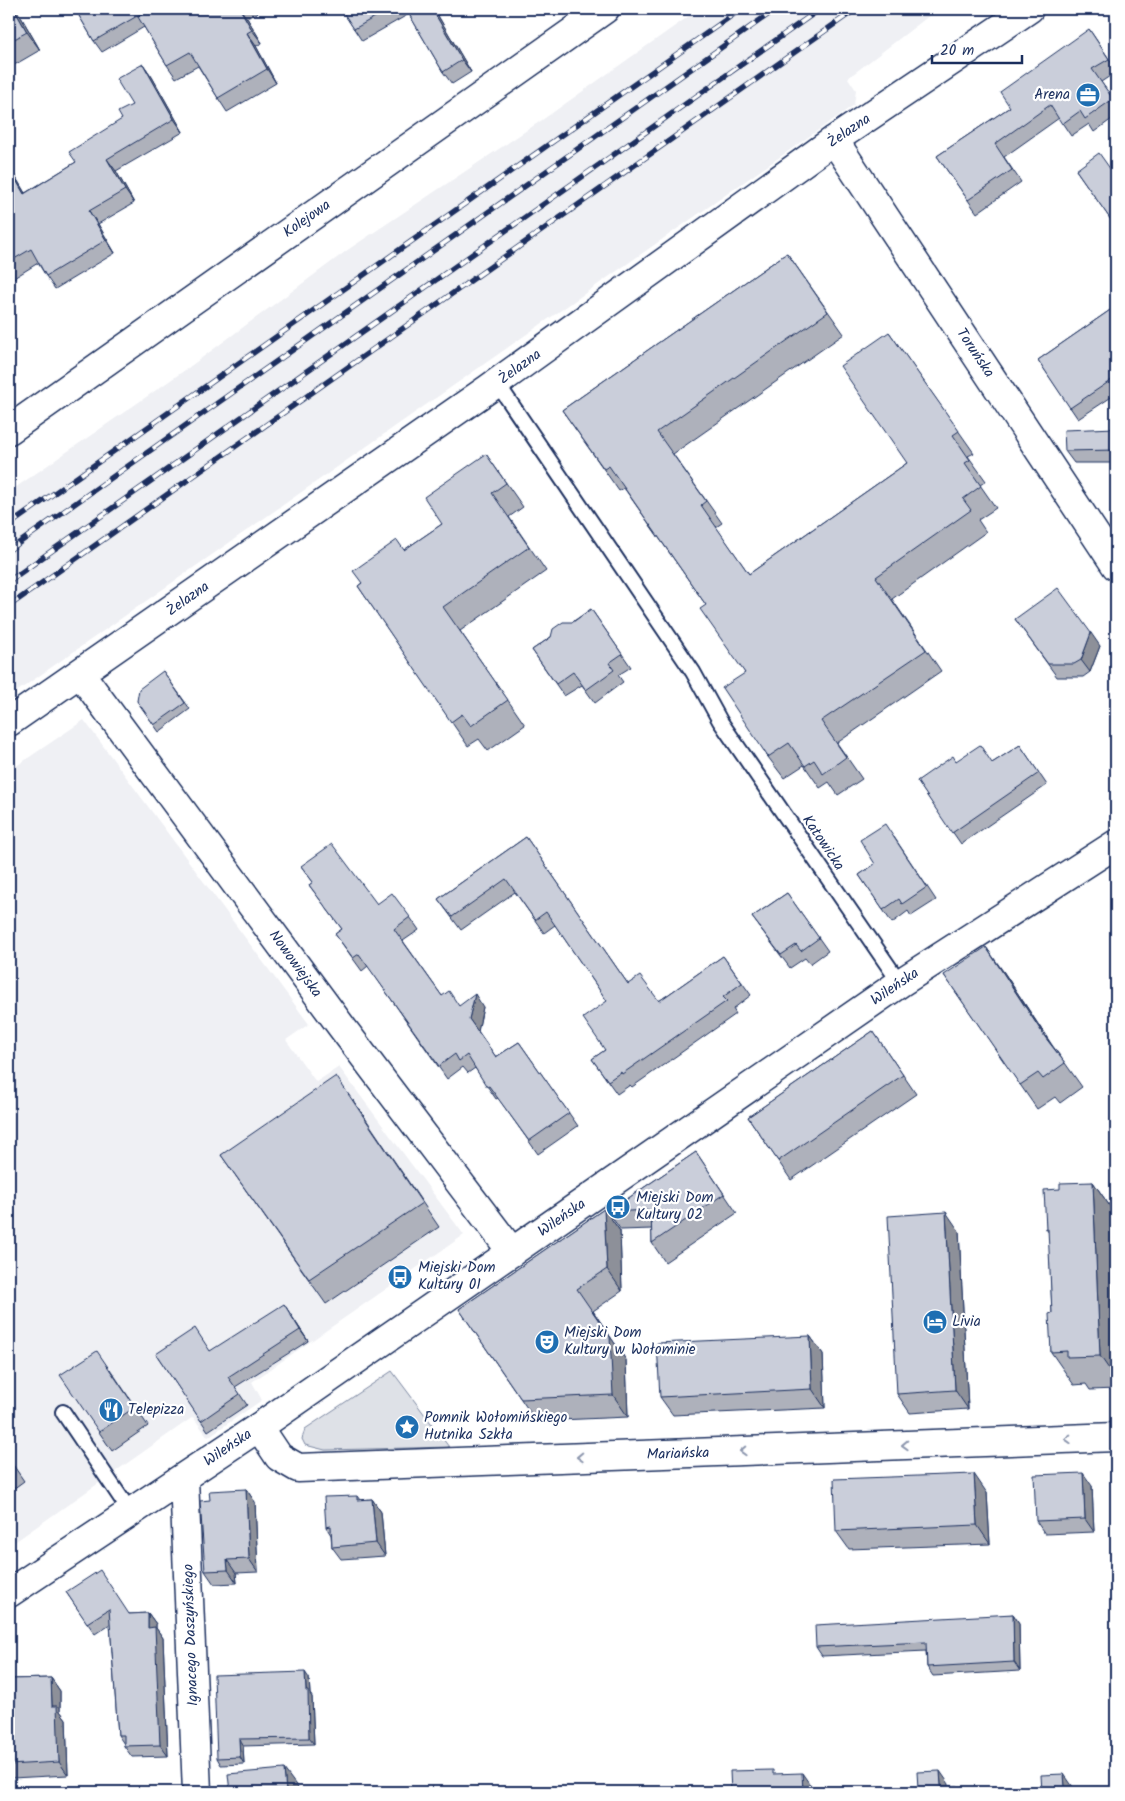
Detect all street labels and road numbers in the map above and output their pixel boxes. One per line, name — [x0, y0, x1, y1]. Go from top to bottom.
street label: Żelazna — [822, 108, 876, 154]
street label: Kolejowa — [278, 194, 336, 244]
street label: Toruńska — [950, 323, 1000, 383]
street label: Żelazna — [493, 343, 547, 391]
street label: Żelazna — [161, 575, 215, 623]
street label: Katowicka — [795, 810, 851, 876]
street label: Nowowiejska — [262, 925, 328, 1003]
street label: Wileńska — [866, 962, 924, 1012]
street label: Wileńska — [533, 1193, 591, 1243]
street label: Wileńska — [199, 1423, 257, 1473]
street label: Mariańska — [646, 1441, 710, 1467]
street label: Ignacego Daszyńskiego — [177, 1563, 205, 1707]

